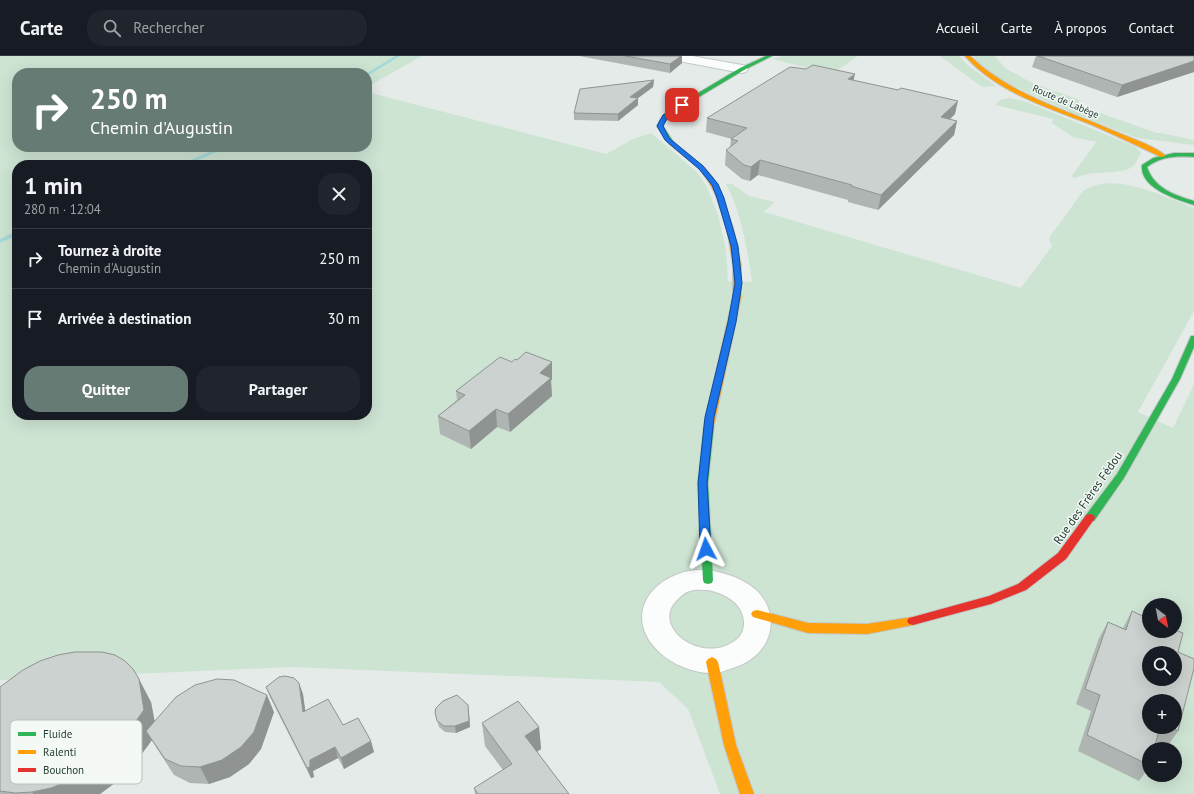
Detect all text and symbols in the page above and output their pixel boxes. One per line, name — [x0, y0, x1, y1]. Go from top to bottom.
search box — [87, 10, 367, 46]
text: Carte — [20, 16, 63, 40]
icon: search — [101, 17, 123, 39]
text: Rechercher — [133, 18, 204, 37]
text: Accueil — [936, 19, 979, 37]
text: Carte — [1001, 19, 1032, 37]
text: À propos — [1054, 19, 1107, 37]
text: Contact — [1129, 19, 1174, 37]
text: 250 m — [90, 80, 167, 117]
street label: Route de Labège — [1031, 82, 1101, 121]
icon: right — [24, 84, 76, 136]
pin — [665, 88, 699, 122]
icon: arrive — [671, 94, 693, 116]
text: Chemin d'Augustin — [90, 116, 233, 139]
text: 1 min — [24, 170, 83, 201]
button: close — [318, 173, 360, 215]
text: 280 m · 12:04 — [24, 201, 101, 218]
text: Tournez à droite — [58, 241, 161, 260]
icon: right — [24, 248, 46, 270]
text: 250 m — [319, 249, 360, 268]
text: Chemin d'Augustin — [58, 260, 161, 277]
icon: arrive — [24, 308, 46, 330]
text: Arrivée à destination — [58, 309, 191, 328]
text: 30 m — [327, 309, 360, 328]
button: Quitter — [24, 366, 188, 412]
button: Partager — [196, 366, 360, 412]
street label: Rue des Frères Fédou — [1050, 448, 1125, 547]
position arrow — [685, 528, 727, 570]
north arrow — [1142, 598, 1182, 638]
map controls — [1142, 598, 1182, 782]
button: search — [1142, 646, 1182, 686]
button: + — [1142, 694, 1182, 734]
legend — [10, 720, 142, 784]
text: Fluide — [43, 727, 73, 741]
button: − — [1142, 742, 1182, 782]
text: Ralenti — [43, 745, 76, 759]
text: Bouchon — [43, 763, 84, 777]

